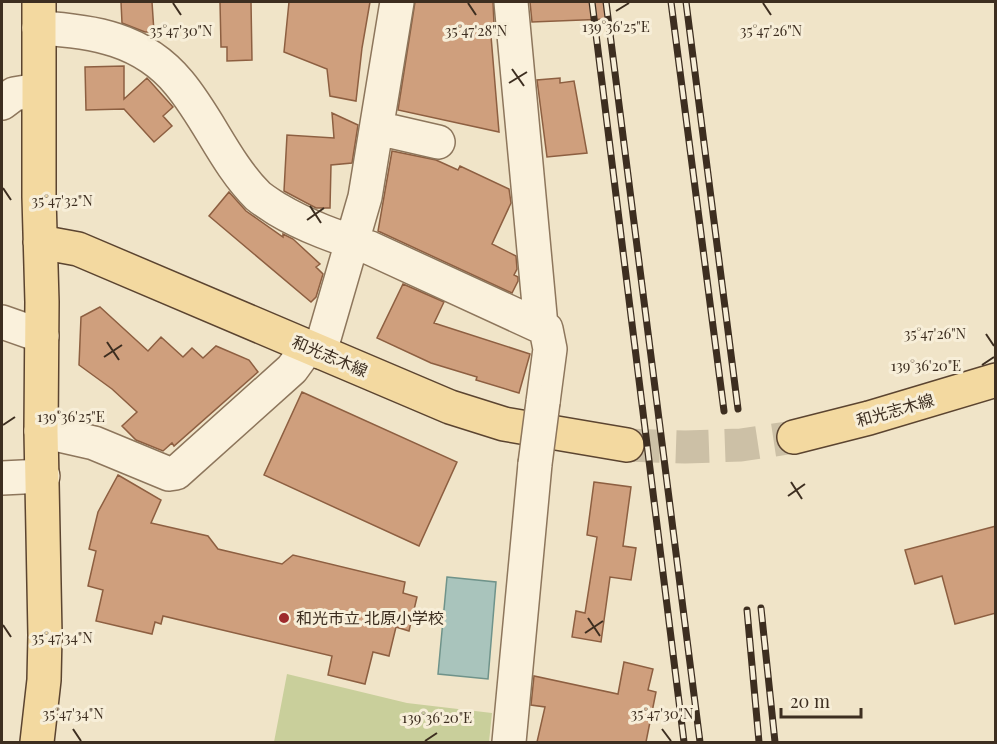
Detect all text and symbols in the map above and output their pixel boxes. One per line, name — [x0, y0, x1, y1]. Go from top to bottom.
text: 139°36'25"E — [582, 16, 650, 36]
text: 35°47'30"N — [149, 20, 213, 40]
text: 35°47'28"N — [445, 20, 508, 40]
text: 35°47'26"N — [740, 20, 803, 40]
text: 35°47'32"N — [31, 190, 93, 210]
text: 35°47'26"N — [904, 323, 967, 343]
street label: 和光志木線 — [289, 330, 371, 381]
text: 139°36'20"E — [891, 355, 961, 375]
street label: 和光志木線 — [854, 388, 936, 431]
text: 139°36'25"E — [37, 406, 105, 426]
place label: 和光市立 北原小学校 — [296, 607, 444, 628]
marker: 和光市立 北原小学校 — [277, 611, 291, 625]
text: 35°47'34"N — [31, 627, 93, 647]
scale bar — [781, 681, 860, 719]
text: 20 m — [790, 689, 830, 713]
text: 35°47'34"N — [42, 703, 104, 723]
text: 35°47'30"N — [630, 703, 694, 723]
text: 139°36'20"E — [402, 707, 472, 727]

